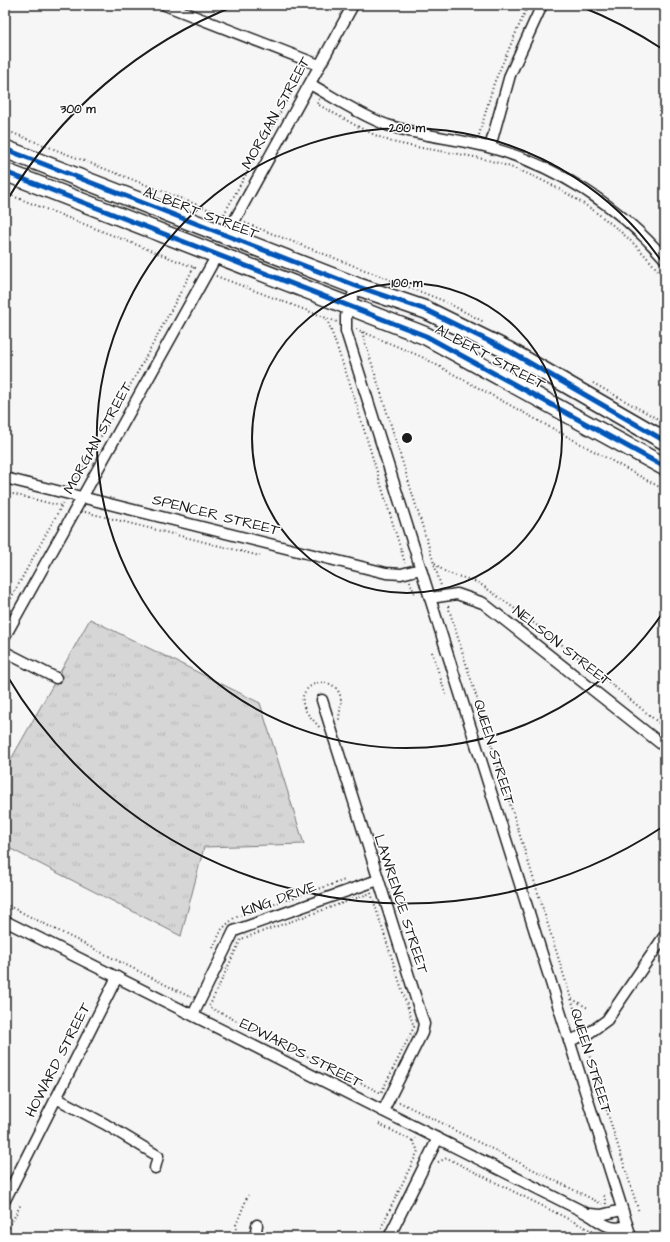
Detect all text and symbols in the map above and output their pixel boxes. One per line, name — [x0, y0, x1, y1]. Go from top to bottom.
street label: MORGAN STREET — [236, 53, 316, 173]
text: 300 m — [59, 101, 96, 118]
text: 200 m — [388, 120, 426, 137]
street label: ALBERT STREET — [140, 181, 262, 245]
text: 100 m — [392, 275, 423, 292]
street label: ALBERT STREET — [431, 319, 550, 395]
street label: MORGAN STREET — [58, 378, 138, 498]
centre of rings — [400, 431, 414, 445]
street label: SPENCER STREET — [150, 489, 282, 541]
street label: NELSON STREET — [508, 601, 616, 692]
street label: QUEEN STREET — [468, 697, 520, 808]
street label: LAWRENCE STREET — [369, 832, 434, 977]
street label: KING DRIVE — [239, 876, 319, 922]
street label: HOWARD STREET — [20, 999, 96, 1121]
street label: QUEEN STREET — [565, 1006, 617, 1117]
street label: EDWARDS STREET — [236, 1013, 367, 1093]

